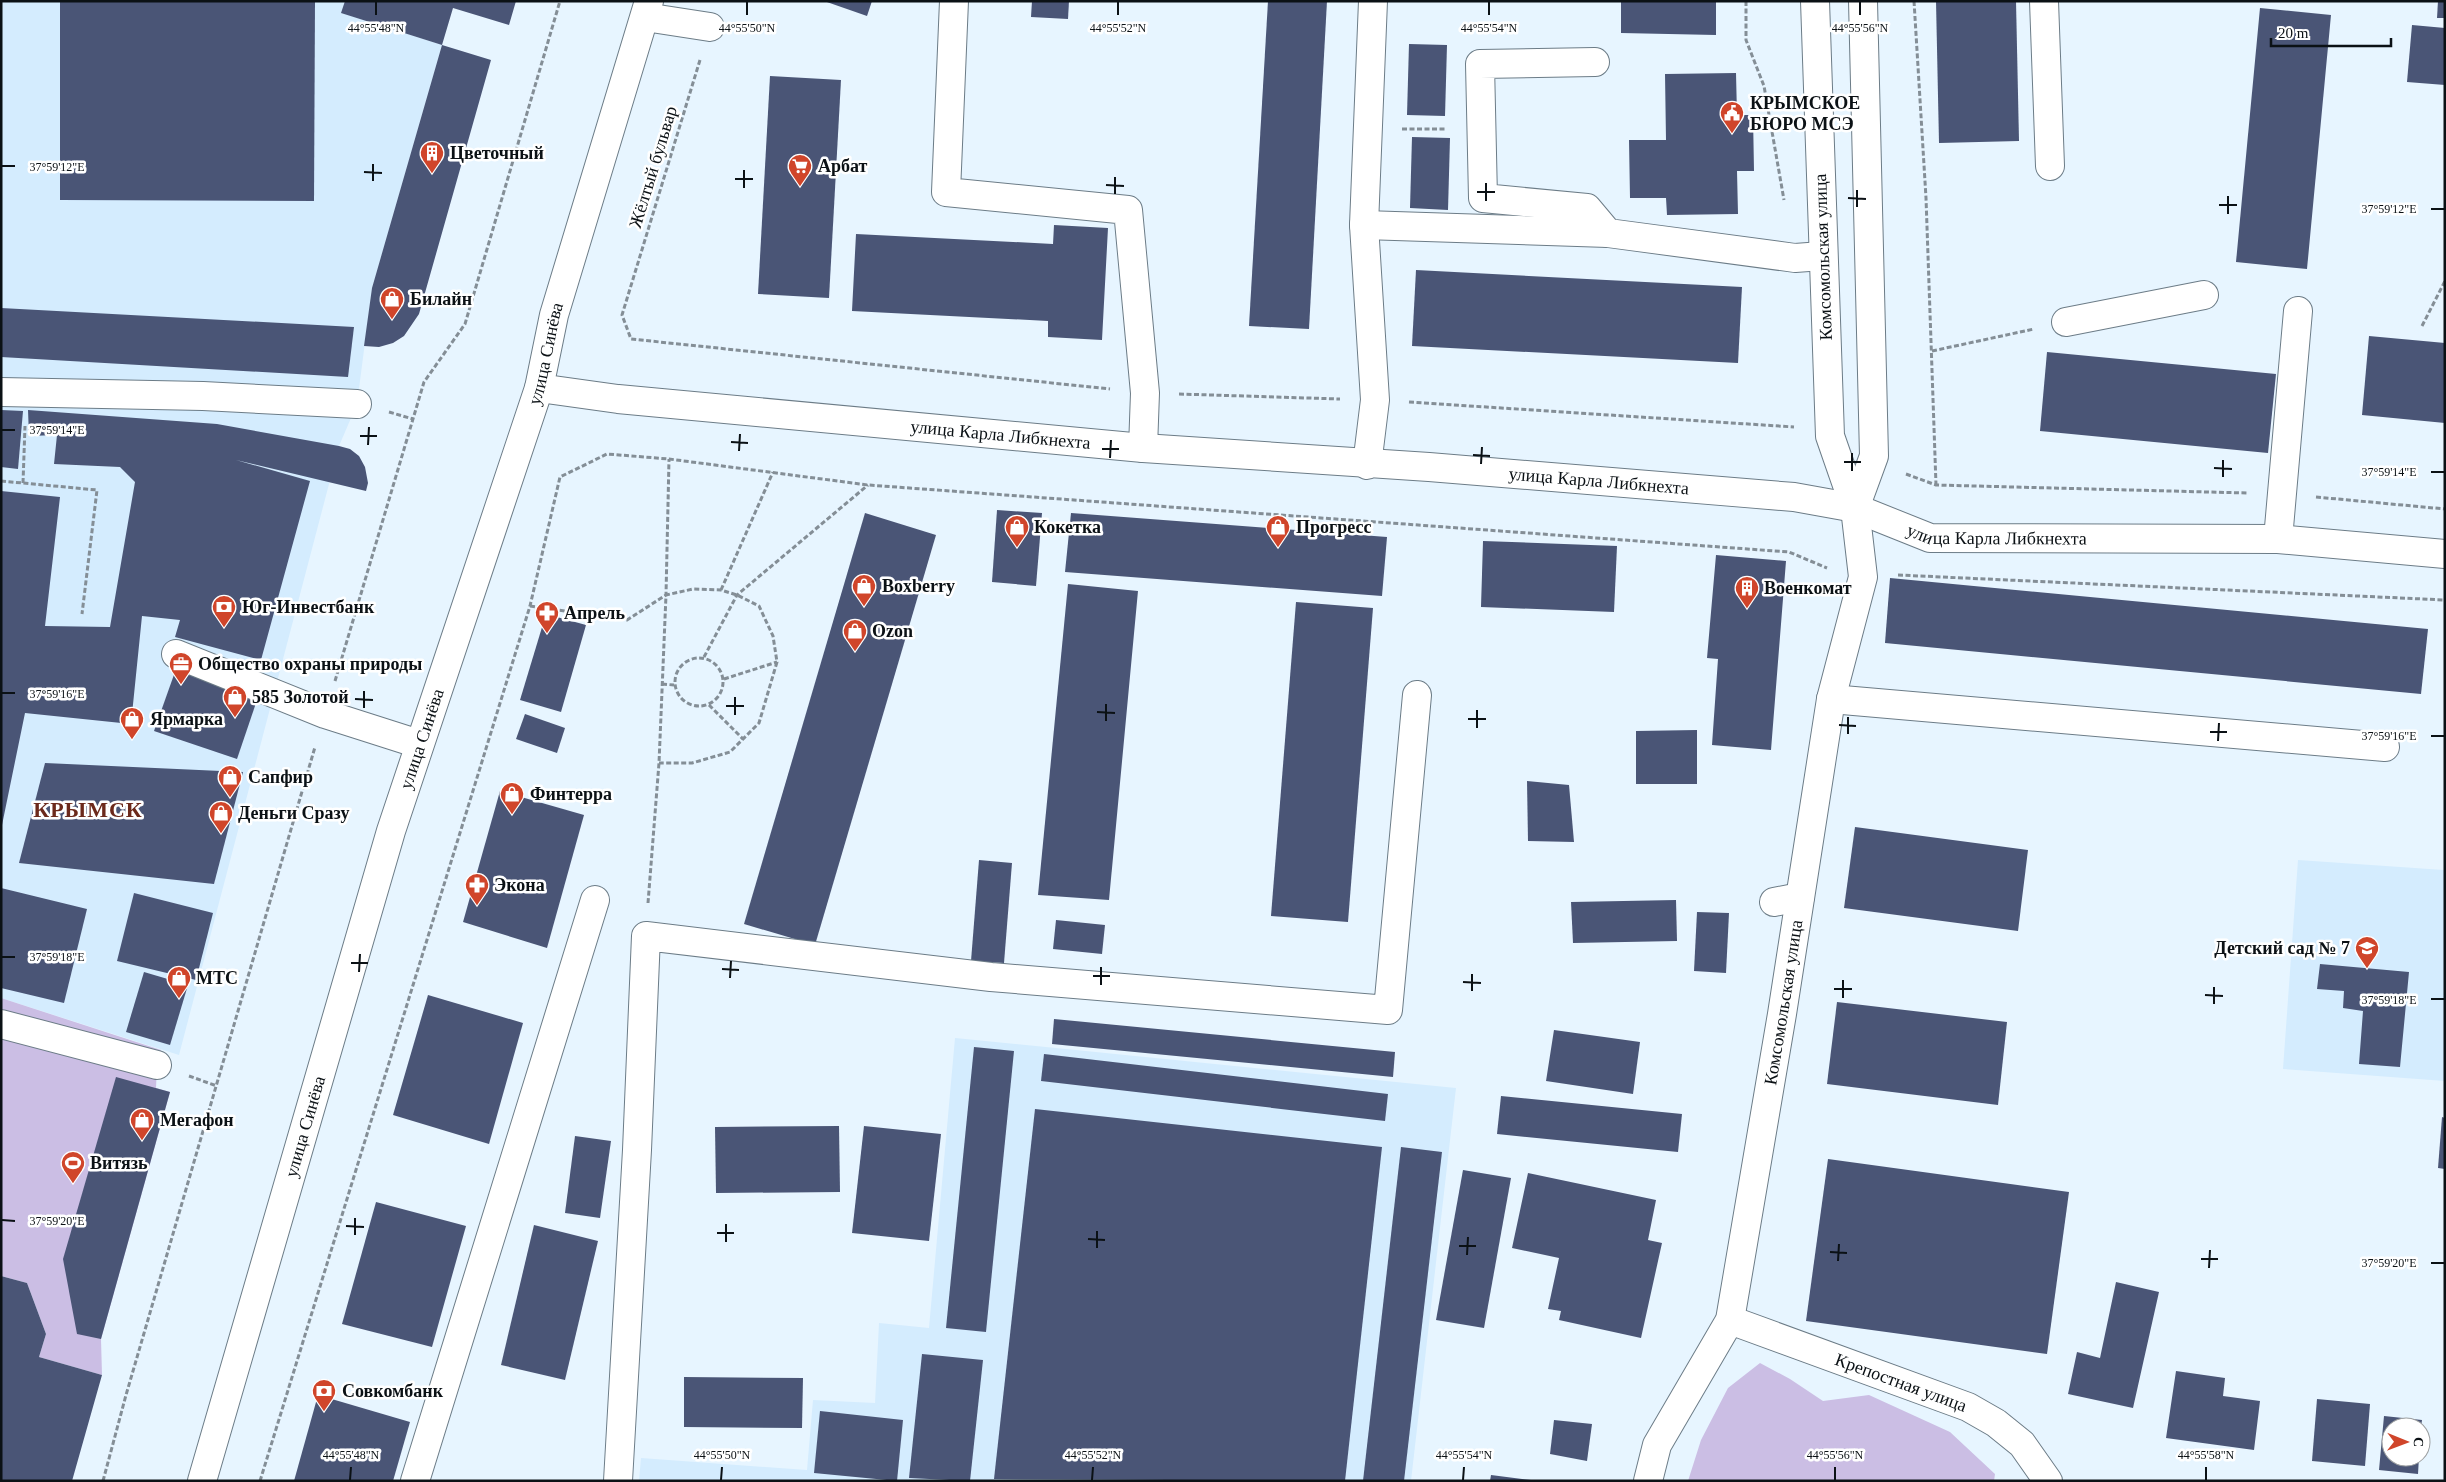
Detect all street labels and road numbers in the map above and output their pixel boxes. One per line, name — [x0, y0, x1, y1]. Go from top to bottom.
street label: Жёлтый бульвар — [625, 104, 681, 230]
street label: Комсомольская улица — [1810, 173, 1836, 341]
street label: улица Синёва — [524, 300, 567, 408]
street label: улица Карла Либкнехта — [910, 416, 1092, 453]
street label: улица Карла Либкнехта — [1508, 464, 1690, 498]
street label: улица Карла Либкнехта — [1904, 520, 2087, 548]
street label: улица Синёва — [396, 686, 448, 792]
street label: Комсомольская улица — [1760, 918, 1807, 1086]
street label: улица Синёва — [281, 1074, 329, 1180]
street label: Крепостная улица — [1832, 1349, 1970, 1416]

